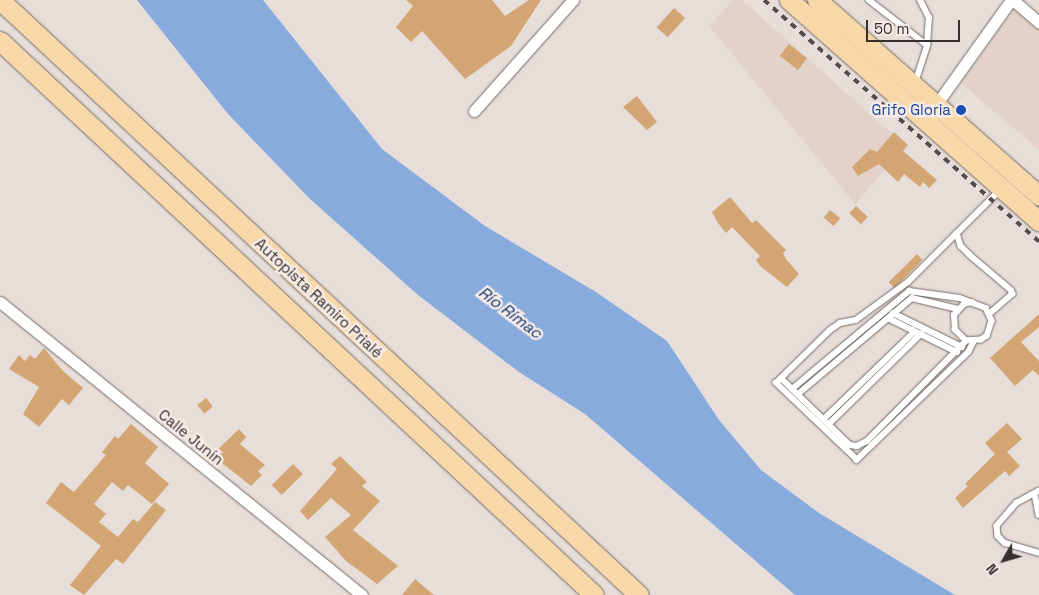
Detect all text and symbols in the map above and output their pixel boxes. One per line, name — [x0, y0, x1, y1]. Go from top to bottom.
scale bar — [869, 10, 963, 42]
text: 50 m — [874, 19, 909, 38]
place label: Grifo Gloria — [872, 101, 951, 119]
marker: Grifo Gloria — [955, 104, 967, 116]
street label: Autopista Ramiro Prialé — [252, 234, 386, 362]
water label: Río Rímac — [475, 283, 545, 343]
street label: Calle Junín — [155, 405, 227, 469]
north arrow — [979, 535, 1029, 585]
text: N — [982, 560, 1002, 578]

